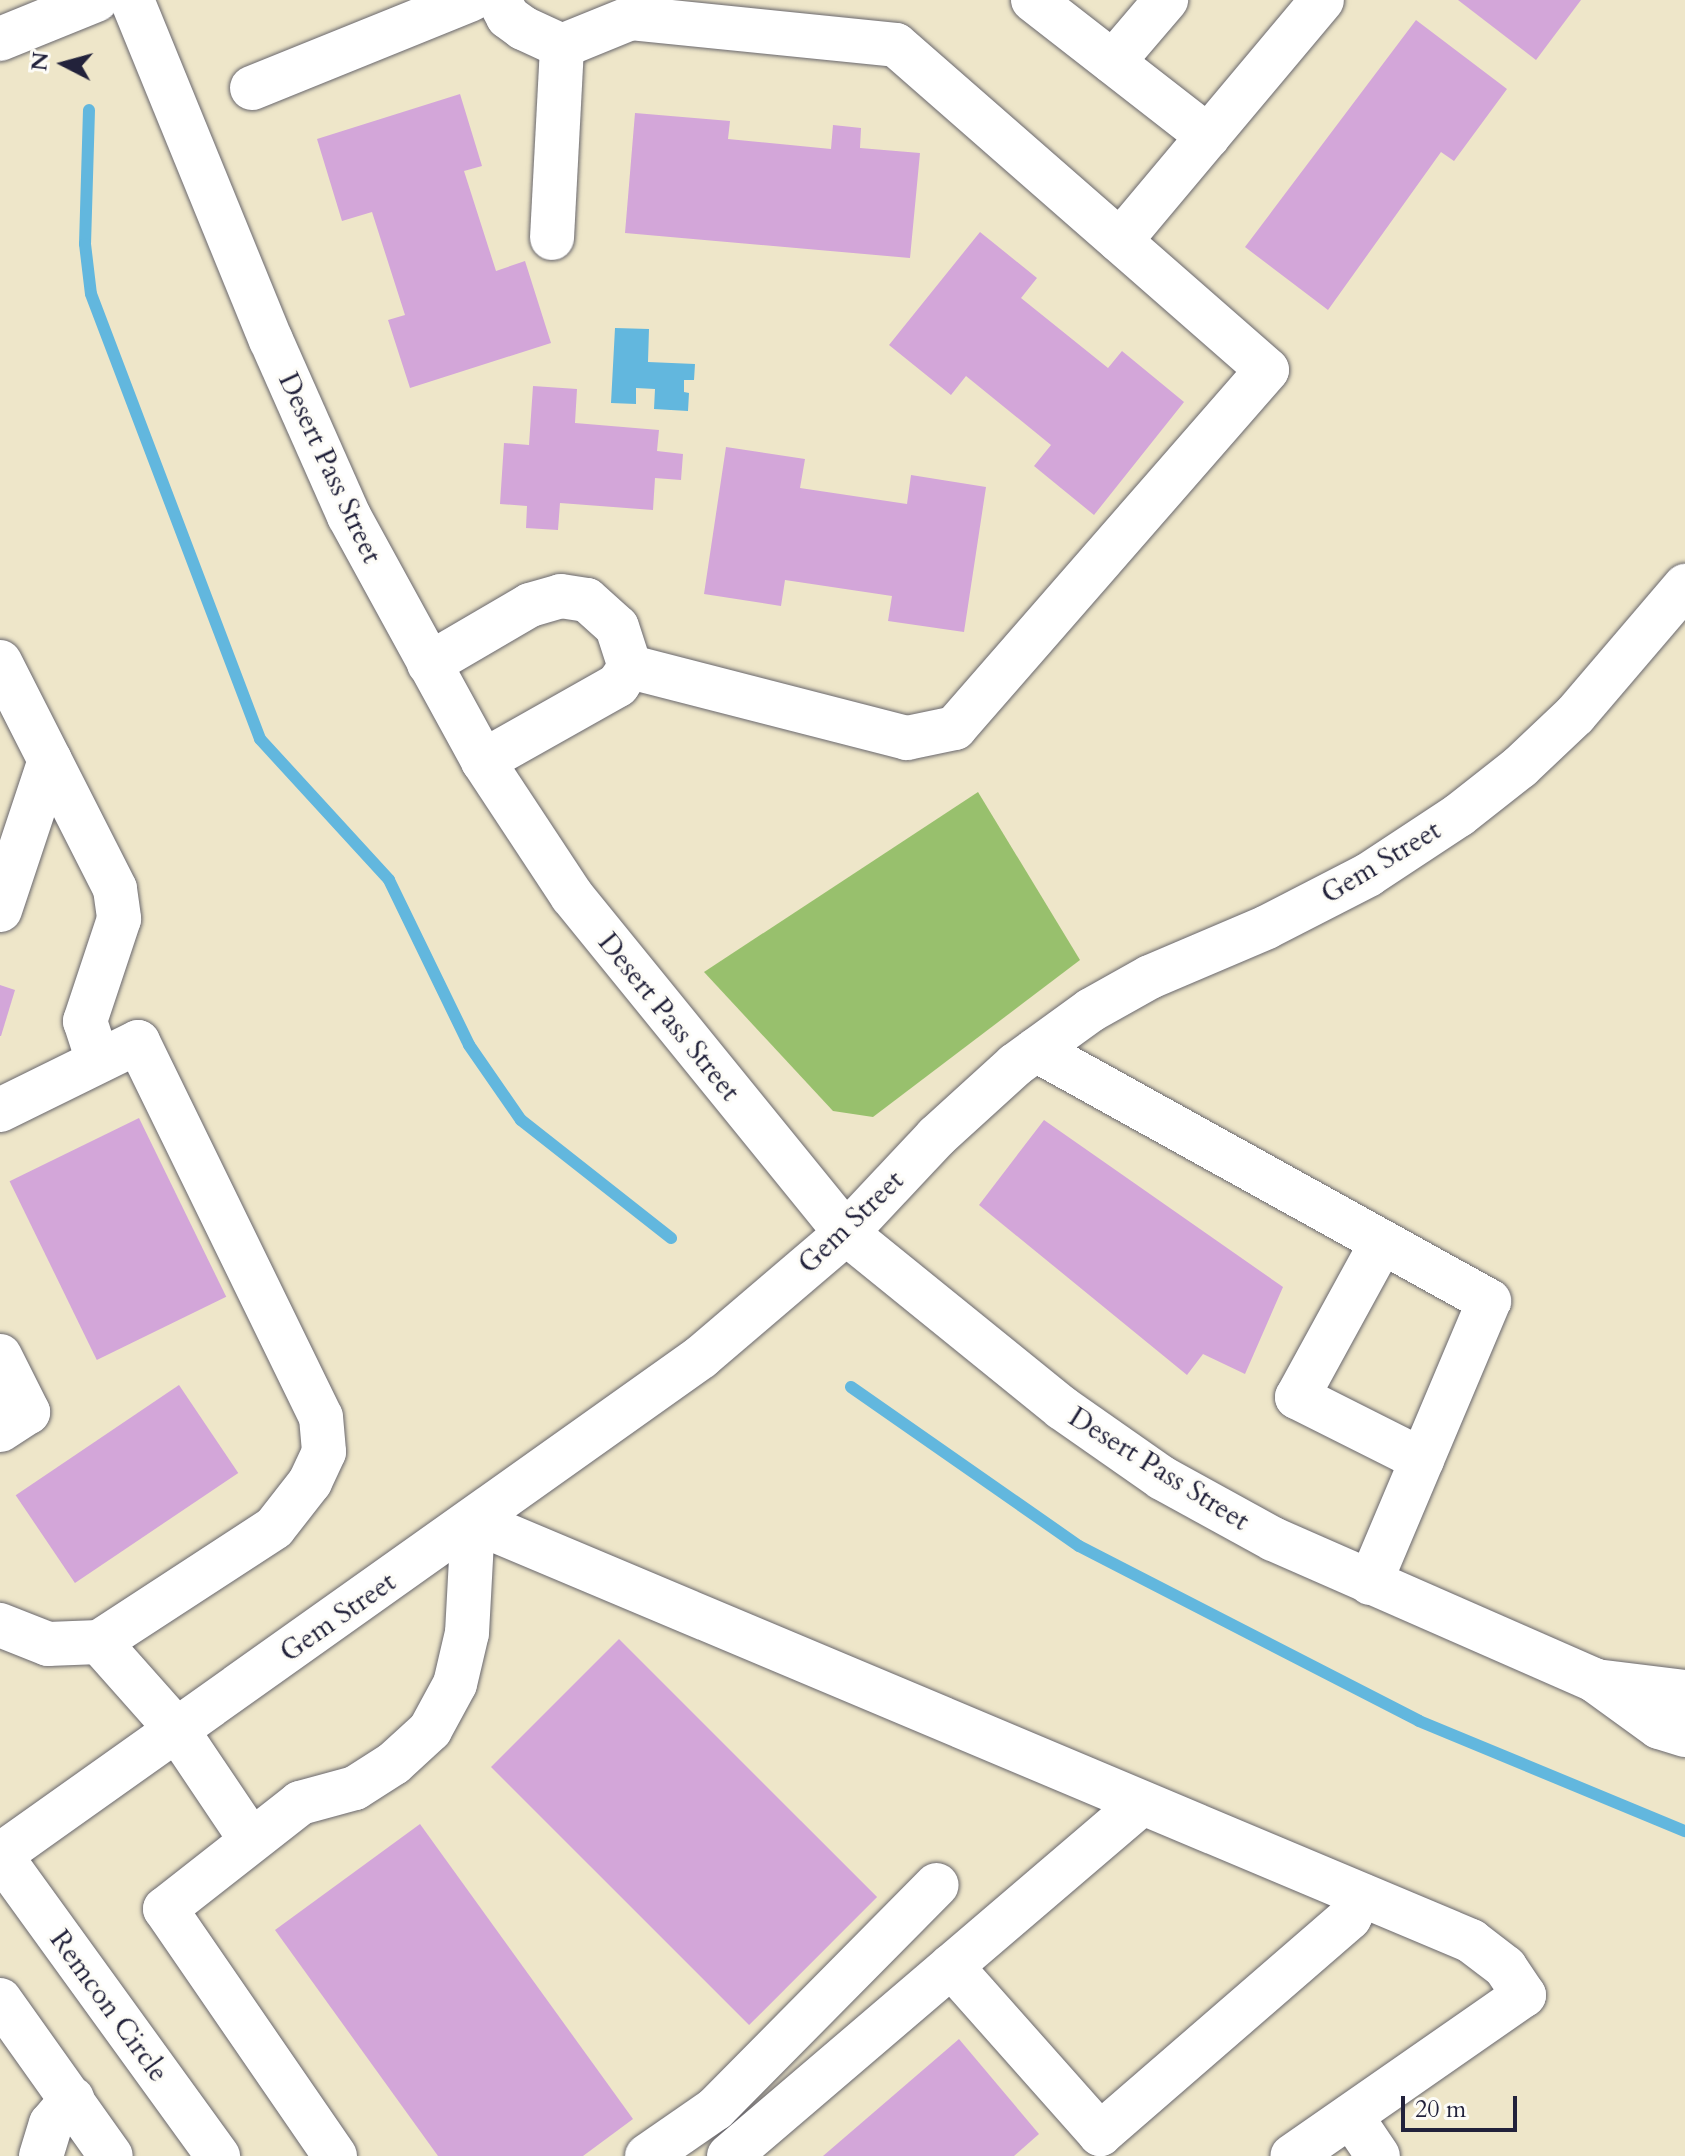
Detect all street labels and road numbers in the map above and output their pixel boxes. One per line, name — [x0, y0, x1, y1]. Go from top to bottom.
street label: Desert Pass Street — [271, 367, 389, 569]
street label: Gem Street — [1315, 813, 1447, 911]
street label: Desert Pass Street — [591, 926, 747, 1108]
street label: Gem Street — [791, 1164, 911, 1280]
street label: Desert Pass Street — [1063, 1400, 1255, 1538]
street label: Gem Street — [274, 1565, 402, 1669]
street label: Remcon Circle — [43, 1924, 175, 2088]

